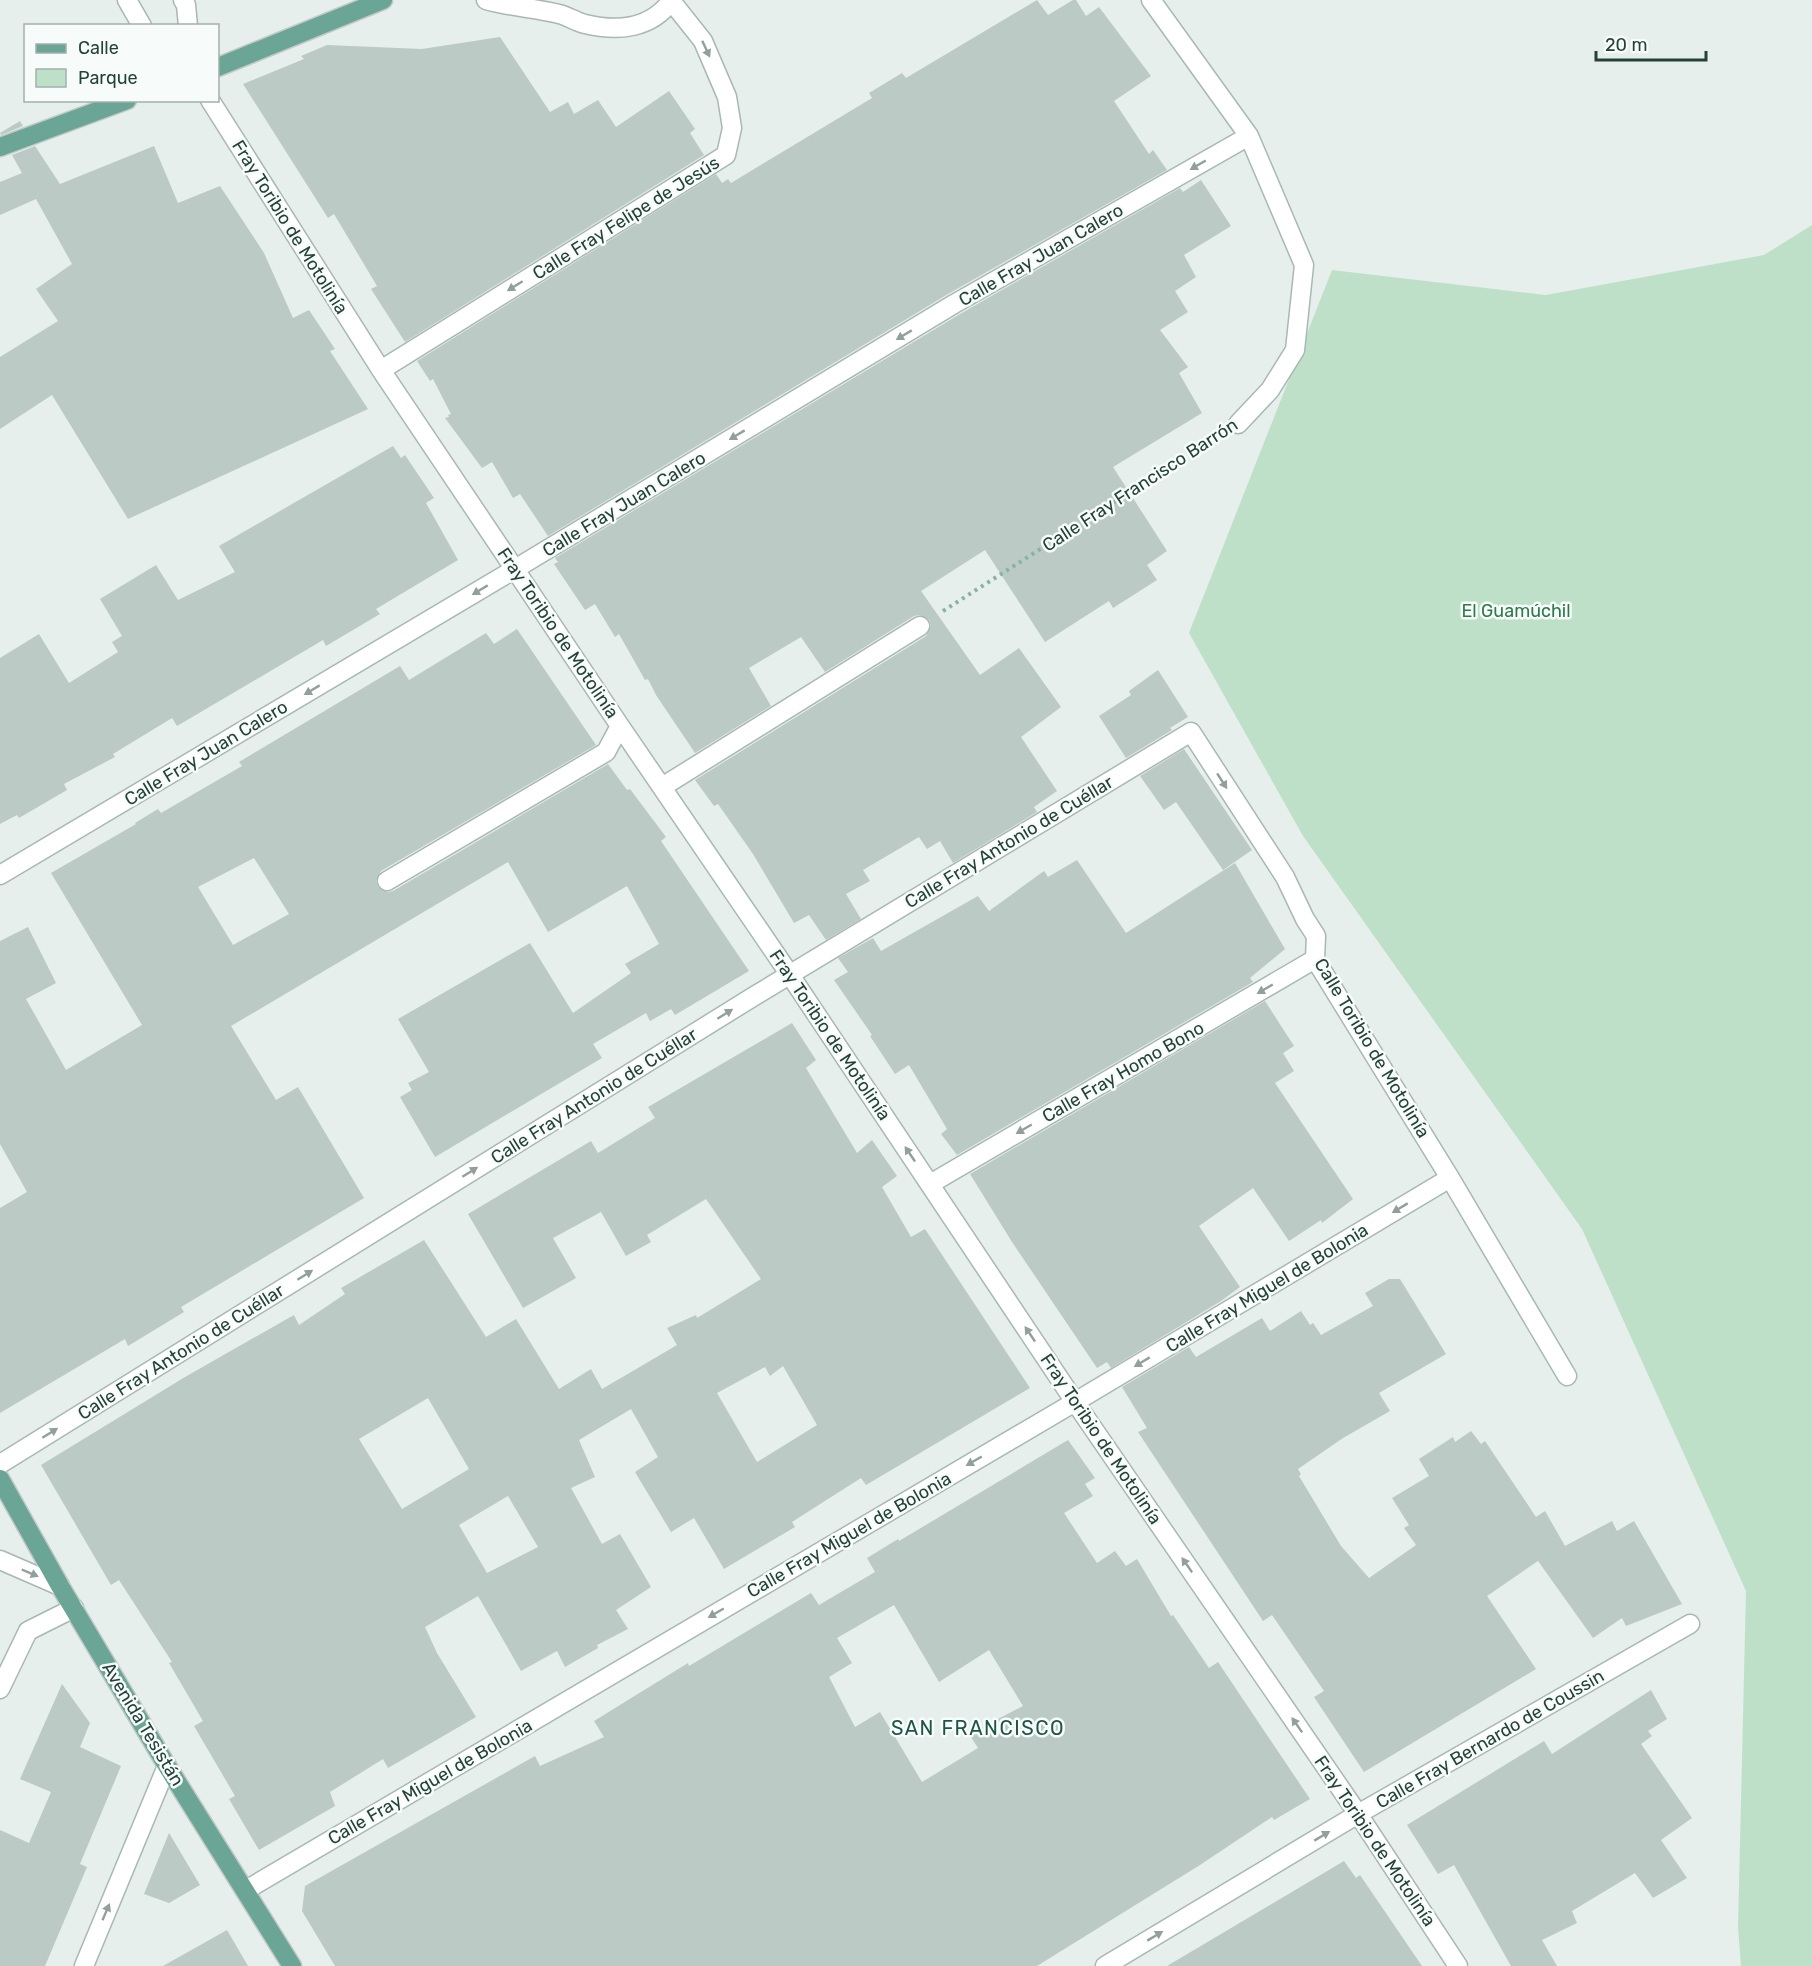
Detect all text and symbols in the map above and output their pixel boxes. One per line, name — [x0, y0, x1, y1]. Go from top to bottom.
legend — [24, 24, 219, 102]
scale bar — [1596, 24, 1706, 62]
text: 20 m — [1605, 34, 1647, 56]
text: Calle — [78, 37, 119, 59]
one-way arrow — [701, 41, 711, 59]
text: Parque — [78, 67, 138, 89]
street label: Fray Toribio de Motolinía — [227, 136, 353, 318]
street label: Calle Fray Felipe de Jesús — [529, 151, 723, 285]
one-way arrow — [1190, 159, 1206, 170]
street label: Calle Fray Juan Calero — [955, 199, 1127, 311]
one-way arrow — [508, 280, 524, 292]
one-way arrow — [896, 329, 912, 340]
street label: Calle Fray Francisco Barrón — [1038, 414, 1242, 556]
one-way arrow — [729, 430, 745, 441]
street label: Calle Fray Juan Calero — [538, 447, 710, 561]
street label: Fray Toribio de Motolinía — [493, 543, 623, 723]
one-way arrow — [472, 585, 488, 596]
park label: El Guamúchil — [1461, 600, 1571, 622]
one-way arrow — [304, 684, 320, 695]
street label: Calle Fray Juan Calero — [120, 696, 292, 810]
street label: Calle Fray Antonio de Cuéllar — [901, 771, 1117, 913]
one-way arrow — [1217, 773, 1228, 789]
street label: Fray Toribio de Motolinía — [765, 945, 895, 1125]
street label: Calle Toribio de Motolinía — [1310, 954, 1434, 1142]
one-way arrow — [1256, 984, 1273, 994]
one-way arrow — [717, 1008, 733, 1020]
street label: Calle Fray Homo Bono — [1038, 1017, 1208, 1127]
street label: Calle Fray Antonio de Cuéllar — [487, 1023, 701, 1169]
one-way arrow — [1016, 1124, 1032, 1135]
one-way arrow — [905, 1146, 916, 1162]
one-way arrow — [462, 1166, 478, 1178]
one-way arrow — [1392, 1203, 1408, 1214]
street label: Calle Fray Miguel de Bolonia — [1162, 1219, 1372, 1357]
one-way arrow — [297, 1269, 313, 1280]
street label: Calle Fray Antonio de Cuéllar — [74, 1279, 288, 1425]
one-way arrow — [1024, 1326, 1035, 1342]
street label: Fray Toribio de Motolinía — [1036, 1349, 1166, 1529]
one-way arrow — [1133, 1357, 1150, 1367]
one-way arrow — [42, 1427, 58, 1438]
one-way arrow — [965, 1456, 982, 1466]
street label: Calle Fray Miguel de Bolonia — [743, 1467, 955, 1603]
one-way arrow — [1181, 1557, 1193, 1573]
one-way arrow — [21, 1569, 39, 1578]
one-way arrow — [708, 1608, 724, 1619]
street label: Avenida Tesistán — [97, 1658, 189, 1790]
street label: Calle Fray Bernardo de Coussin — [1372, 1665, 1608, 1813]
street label: Calle Fray Miguel de Bolonia — [324, 1714, 536, 1850]
district label: SAN FRANCISCO — [891, 1716, 1065, 1740]
one-way arrow — [1292, 1717, 1303, 1733]
street label: Fray Toribio de Motolinía — [1310, 1751, 1440, 1931]
one-way arrow — [1314, 1830, 1330, 1841]
one-way arrow — [102, 1903, 111, 1921]
one-way arrow — [1147, 1931, 1164, 1941]

